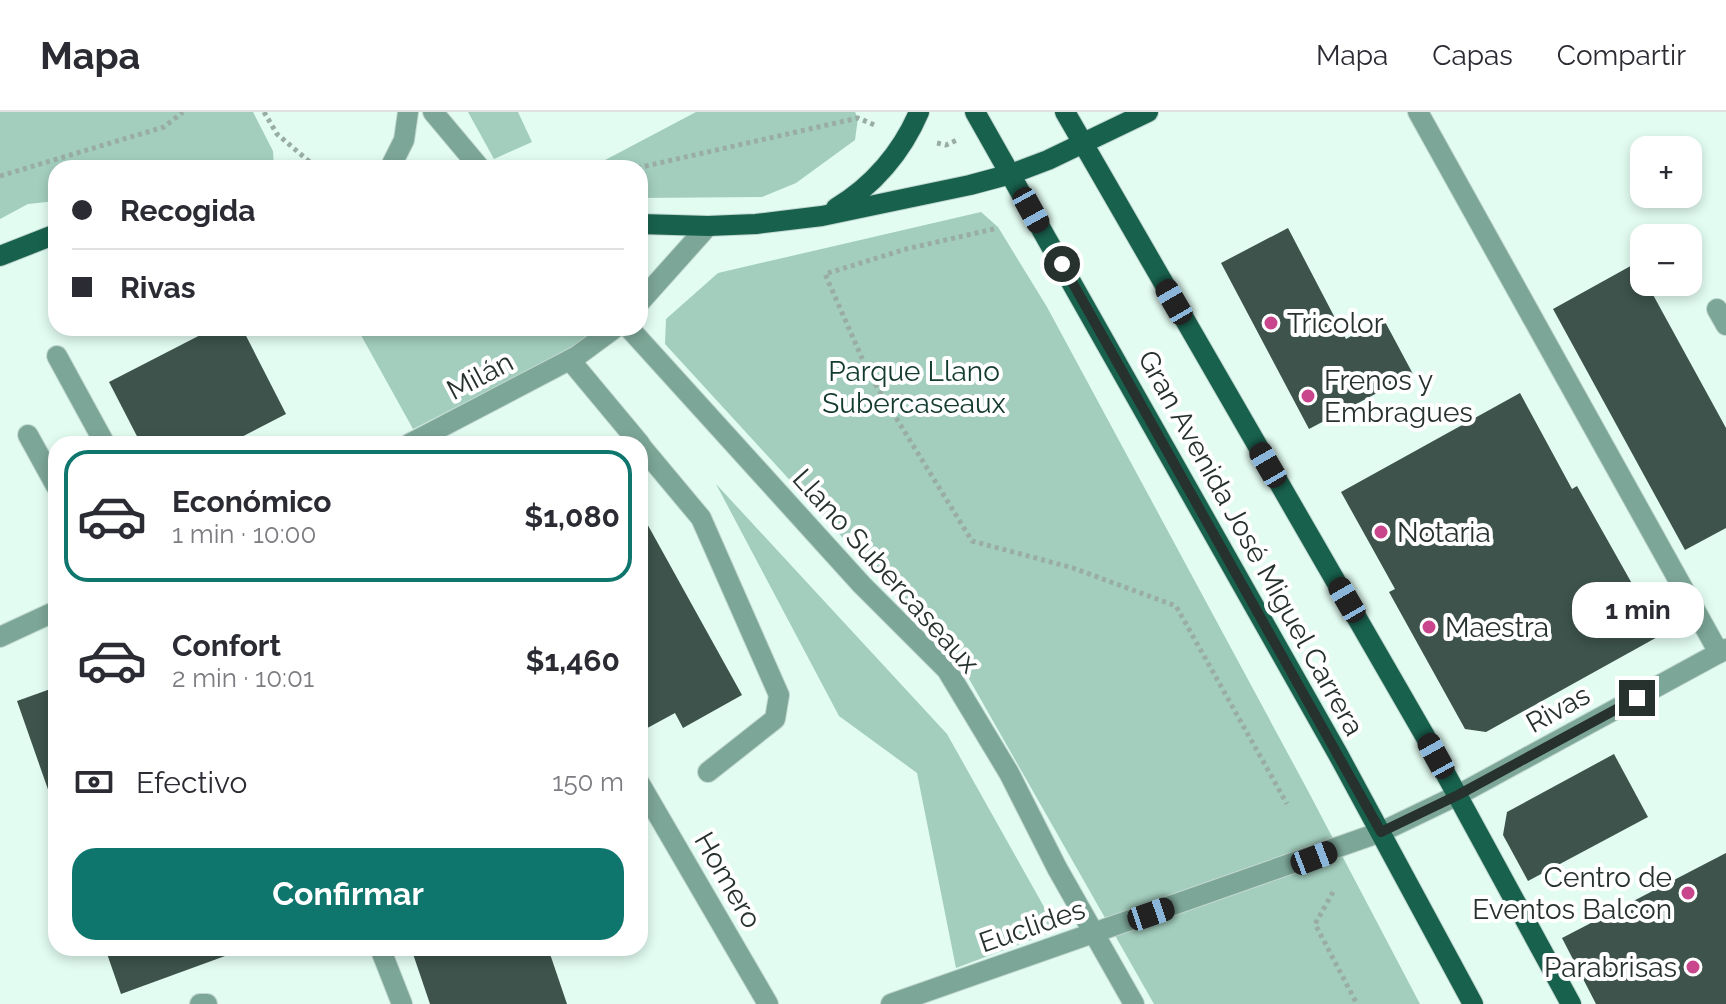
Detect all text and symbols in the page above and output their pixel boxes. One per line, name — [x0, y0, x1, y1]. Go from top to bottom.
text: Mapa — [40, 33, 140, 78]
text: Mapa — [1316, 39, 1388, 72]
text: Capas — [1432, 39, 1513, 72]
text: Compartir — [1557, 39, 1686, 72]
map controls — [1630, 136, 1702, 296]
button: + — [1630, 136, 1702, 208]
car — [1009, 183, 1053, 237]
text: Recogida — [120, 193, 256, 228]
button: − — [1630, 224, 1702, 296]
route start — [1044, 246, 1080, 282]
text: Rivas — [120, 270, 196, 305]
car — [1152, 275, 1196, 329]
place label: Tricolor — [1287, 307, 1384, 340]
marker: Tricolor — [1262, 314, 1280, 332]
street label: Milán — [441, 345, 519, 407]
street label: Gran Avenida José Miguel Carrera — [1131, 345, 1371, 741]
park label: Parque Llano Subercaseaux — [822, 355, 1006, 420]
place label: Frenos y Embragues — [1324, 364, 1473, 429]
marker: Frenos y Embragues — [1299, 387, 1317, 405]
car — [1246, 438, 1290, 492]
street label: Llano Subercaseaux — [786, 462, 986, 680]
icon: car — [76, 480, 148, 552]
text: Económico — [172, 484, 332, 519]
text: $1,080 — [524, 499, 620, 534]
place label: Notaria — [1397, 516, 1491, 549]
text: 1 min · 10:00 — [172, 519, 316, 549]
marker: Notaria — [1372, 523, 1390, 541]
car — [1325, 573, 1369, 627]
callout: 1 min — [1571, 582, 1703, 638]
text: 1 min — [1605, 595, 1671, 625]
place label: Maestra — [1445, 611, 1549, 644]
marker: Maestra — [1420, 618, 1438, 636]
icon: car — [76, 624, 148, 696]
text: Confort — [172, 628, 281, 663]
text: $1,460 — [525, 643, 620, 678]
text: 2 min · 10:01 — [172, 663, 314, 693]
street label: Rivas — [1520, 678, 1596, 740]
route end — [1619, 680, 1655, 716]
car — [1414, 729, 1458, 783]
icon: cash — [72, 760, 116, 804]
text: Efectivo — [136, 765, 247, 800]
text: 150 m — [552, 767, 624, 797]
street label: Homero — [687, 826, 769, 934]
car — [1287, 838, 1341, 878]
button: Confirmar — [72, 848, 624, 940]
place label: Centro de Eventos Balcon — [1472, 861, 1672, 926]
marker: Centro de Eventos Balcon — [1679, 884, 1697, 902]
street label: Euclides — [975, 893, 1089, 959]
car — [1124, 895, 1178, 933]
place label: Parabrisas — [1544, 951, 1677, 984]
marker: Parabrisas — [1684, 958, 1702, 976]

